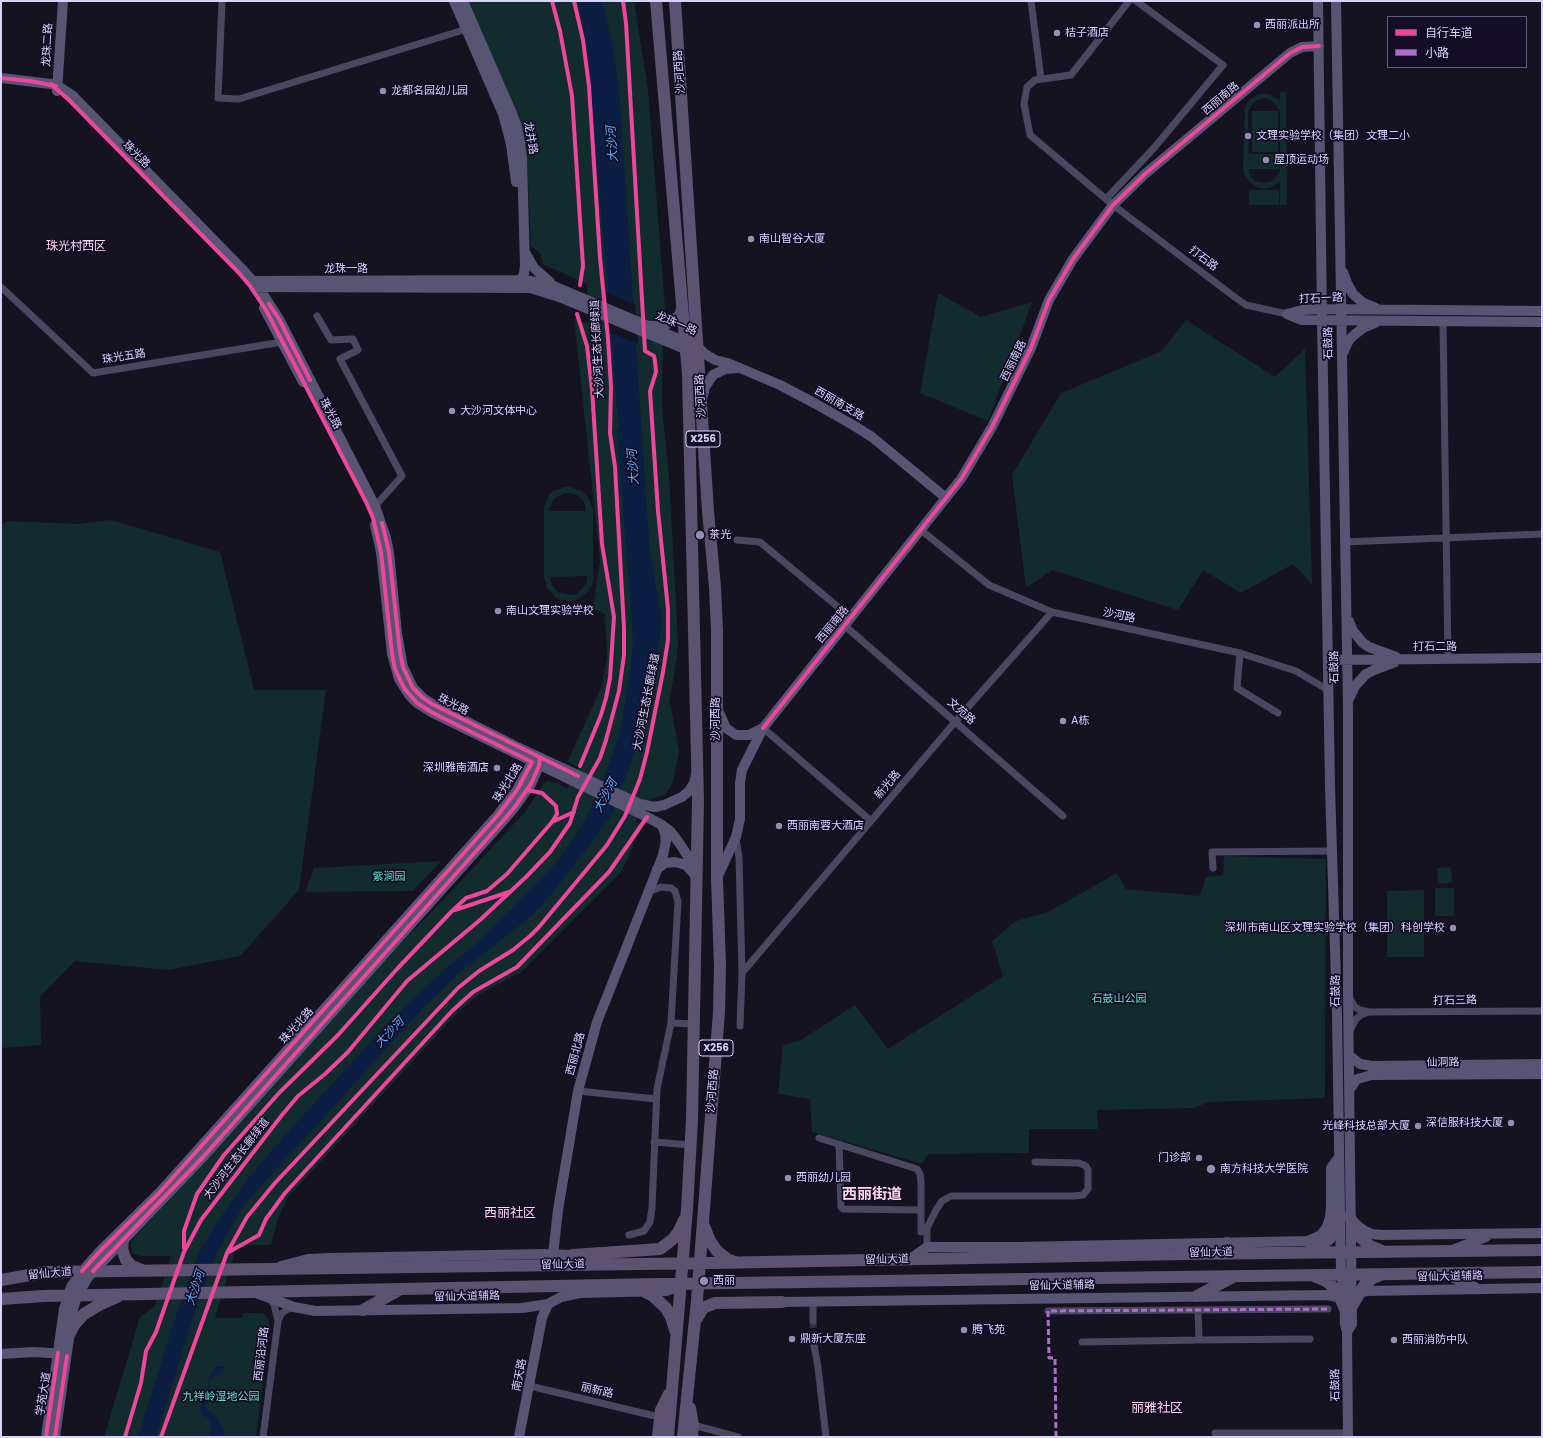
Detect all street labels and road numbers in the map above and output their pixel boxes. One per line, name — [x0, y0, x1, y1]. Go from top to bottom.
street label: 龙珠二路 — [40, 23, 56, 67]
street label: 沙河西路 — [672, 50, 688, 94]
street label: 西丽南路 — [1200, 80, 1242, 118]
street label: 龙井路 — [521, 121, 539, 155]
street label: 珠光路 — [120, 139, 152, 171]
street label: 打石路 — [1186, 244, 1220, 274]
street label: 龙珠一路 — [324, 262, 368, 276]
street label: 打石一路 — [1299, 292, 1343, 306]
street label: 大沙河生态长廊绿道 — [589, 299, 607, 399]
street label: 龙珠一路 — [653, 309, 699, 339]
street label: 石鼓路 — [1322, 326, 1336, 360]
street label: 西丽南路 — [998, 338, 1030, 384]
street label: 珠光五路 — [101, 347, 147, 367]
street label: 沙河西路 — [693, 374, 709, 418]
street label: 西丽南支路 — [812, 385, 866, 423]
street label: 珠光路 — [316, 396, 344, 432]
road number: X256 — [686, 431, 720, 447]
street label: 西丽南路 — [814, 604, 852, 646]
street label: 沙河路 — [1101, 606, 1137, 626]
street label: 打石二路 — [1413, 640, 1457, 654]
street label: 石鼓路 — [1328, 650, 1342, 684]
street label: 大沙河生态长廊绿道 — [631, 652, 663, 752]
street label: 珠光路 — [435, 692, 471, 718]
street label: 文苑路 — [944, 696, 978, 728]
street label: 沙河西路 — [709, 697, 723, 741]
street label: 珠光北路 — [491, 761, 525, 805]
street label: 新光路 — [872, 768, 904, 802]
street label: 石鼓路 — [1329, 975, 1343, 1007]
street label: 打石三路 — [1433, 994, 1477, 1008]
street label: 珠光北路 — [277, 1005, 317, 1047]
street label: 西丽北路 — [564, 1031, 588, 1077]
road number: X256 — [699, 1040, 733, 1056]
street label: 仙洞路 — [1426, 1056, 1460, 1070]
street label: 沙河西路 — [705, 1069, 721, 1113]
street label: 大沙河生态长廊绿道 — [201, 1116, 273, 1202]
street label: 留仙大道 — [1189, 1246, 1233, 1260]
street label: 留仙大道 — [865, 1253, 909, 1267]
street label: 留仙大道 — [541, 1258, 585, 1272]
street label: 留仙大道 — [28, 1266, 72, 1282]
street label: 留仙大道辅路 — [1417, 1270, 1483, 1284]
street label: 留仙大道辅路 — [1029, 1279, 1095, 1293]
street label: 留仙大道辅路 — [434, 1290, 500, 1304]
street label: 西丽沿河路 — [252, 1326, 272, 1382]
street label: 南天路 — [510, 1358, 530, 1392]
street label: 石鼓路 — [1329, 1368, 1343, 1402]
street label: 学苑大道 — [34, 1371, 54, 1417]
street label: 丽新路 — [579, 1381, 615, 1401]

